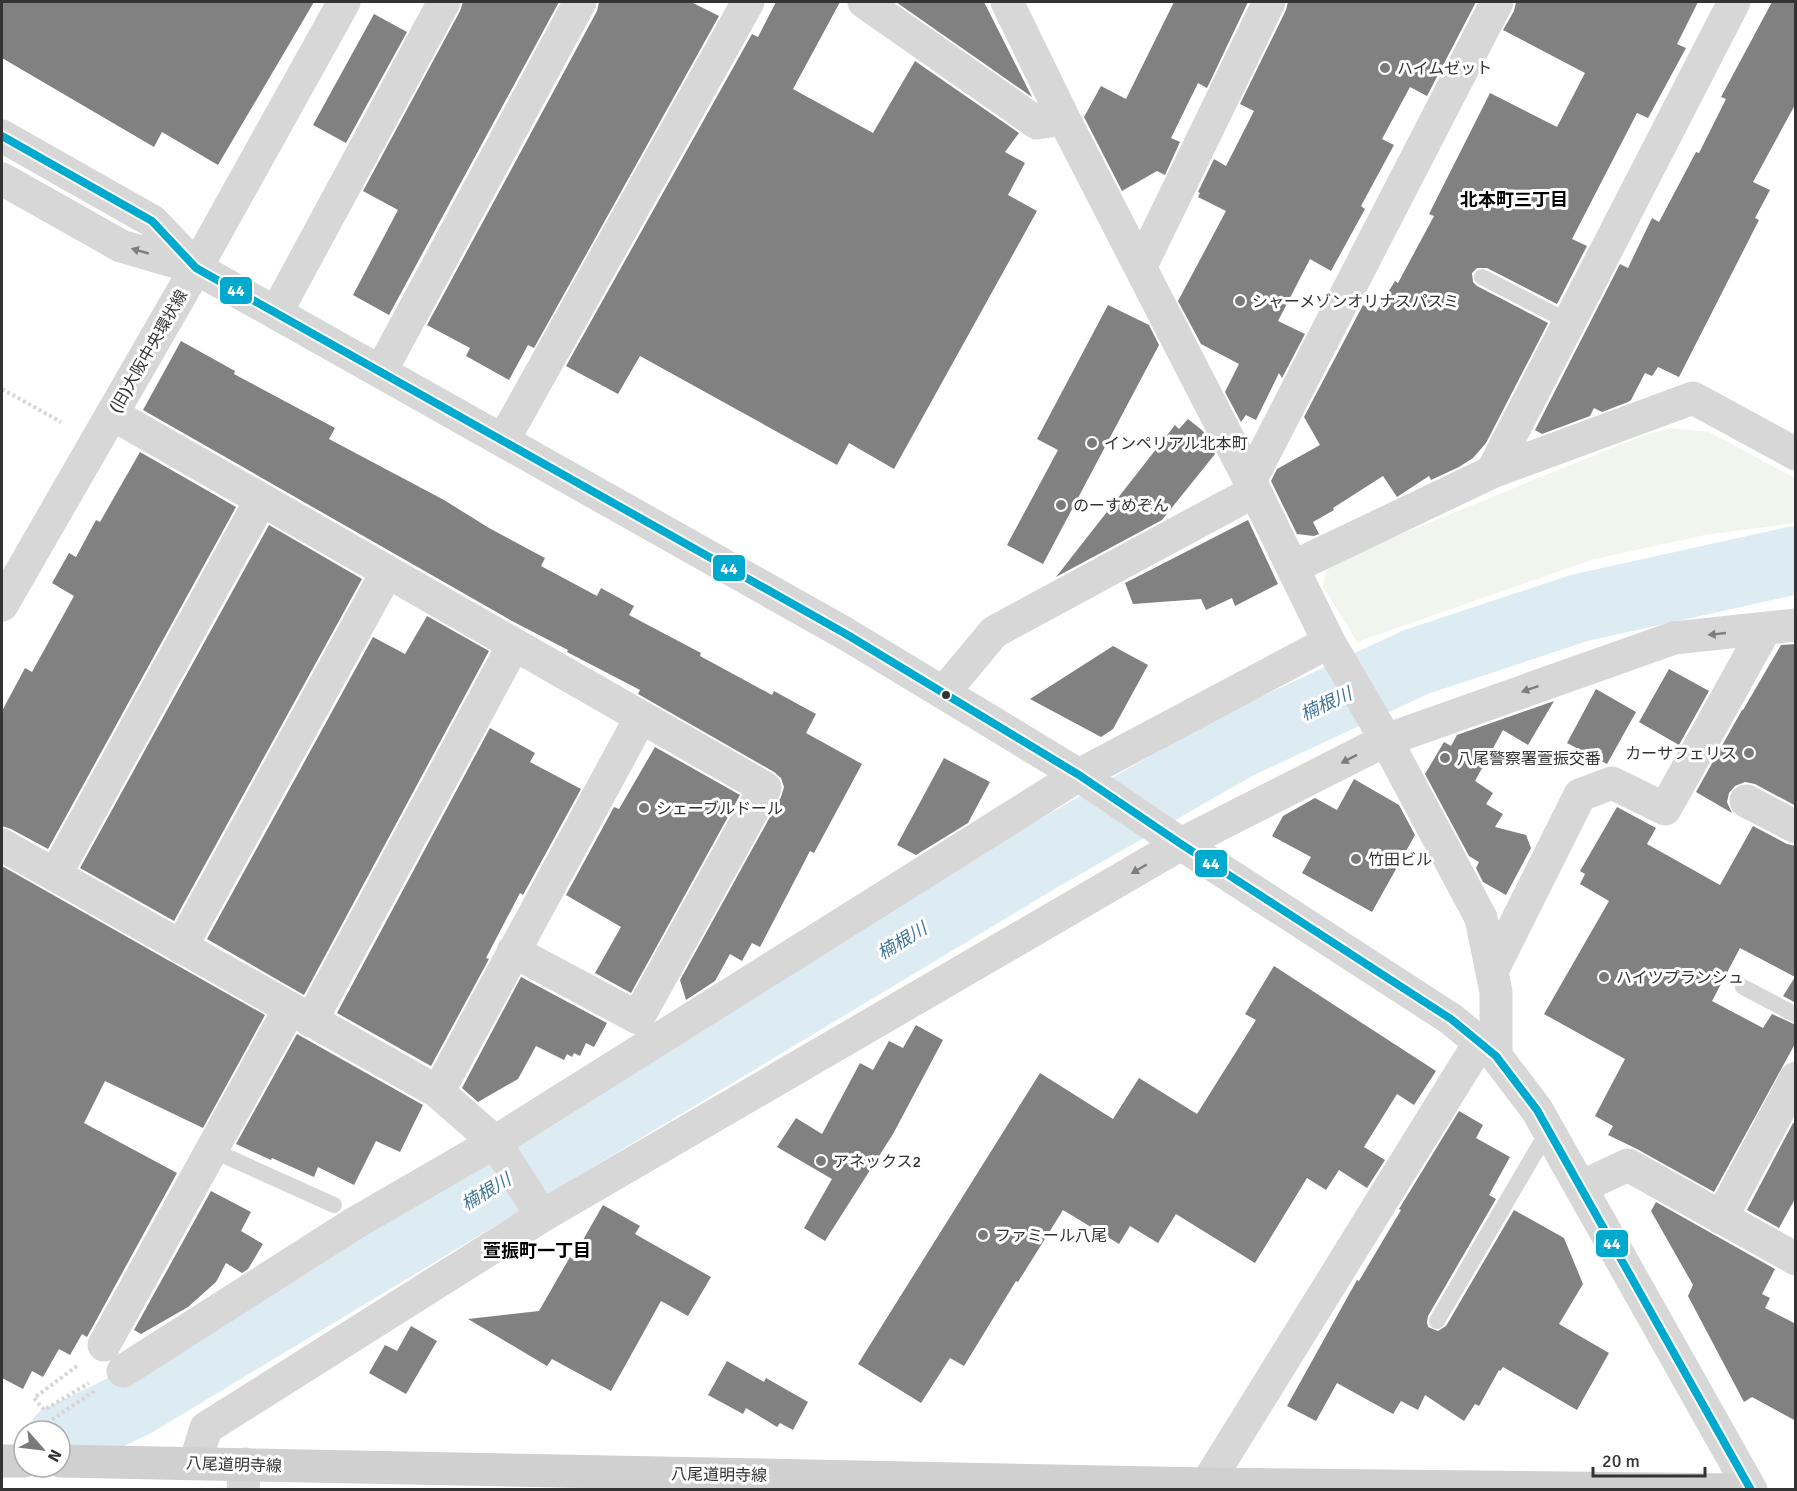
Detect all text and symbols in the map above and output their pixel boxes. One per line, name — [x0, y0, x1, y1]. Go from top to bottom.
place label: ハイムゼット — [1397, 59, 1492, 79]
marker: ハイムゼット — [1378, 61, 1392, 75]
district label: 北本町三丁目 — [1460, 189, 1568, 211]
one-way arrow — [131, 246, 149, 255]
line badge: 44 — [219, 276, 253, 305]
text: 44 — [227, 281, 245, 301]
street label: (旧)大阪中央環状線 — [106, 286, 192, 417]
place label: シャーメゾンオリナスパスミ — [1252, 292, 1459, 312]
marker: シャーメゾンオリナスパスミ — [1233, 294, 1247, 308]
place label: インペリアル北本町 — [1104, 434, 1248, 454]
marker: インペリアル北本町 — [1085, 436, 1099, 450]
place label: のーすめぞん — [1073, 496, 1169, 516]
marker: のーすめぞん — [1054, 498, 1068, 512]
line badge: 44 — [712, 554, 746, 582]
text: 44 — [720, 559, 738, 579]
one-way arrow — [1707, 629, 1726, 639]
water label: 楠根川 — [1297, 682, 1357, 725]
one-way arrow — [1521, 685, 1539, 695]
unlabelled marker — [940, 689, 952, 701]
place label: カーサフェリス — [1625, 744, 1737, 764]
marker: カーサフェリス — [1742, 746, 1756, 760]
place label: 八尾警察署萱振交番 — [1457, 749, 1601, 769]
marker: 八尾警察署萱振交番 — [1438, 751, 1452, 765]
one-way arrow — [1340, 754, 1357, 764]
place label: シェーブルドール — [656, 799, 783, 819]
marker: シェーブルドール — [637, 801, 651, 815]
line badge: 44 — [1194, 849, 1228, 878]
place label: 竹田ビル — [1368, 850, 1432, 870]
marker: 竹田ビル — [1349, 852, 1363, 866]
text: 44 — [1202, 854, 1220, 874]
one-way arrow — [1131, 863, 1147, 874]
water label: 楠根川 — [873, 917, 933, 964]
place label: ハイツプランシュ — [1616, 968, 1744, 988]
marker: ハイツプランシュ — [1597, 970, 1611, 984]
place label: アネックス2 — [833, 1152, 921, 1172]
marker: アネックス2 — [814, 1154, 828, 1168]
water label: 楠根川 — [457, 1168, 517, 1215]
place label: ファミール八尾 — [995, 1226, 1107, 1246]
marker: ファミール八尾 — [976, 1228, 990, 1242]
line badge: 44 — [1595, 1229, 1629, 1258]
text: 44 — [1603, 1234, 1621, 1254]
district label: 萱振町一丁目 — [483, 1240, 591, 1262]
north arrow — [12, 1419, 72, 1479]
scale bar — [1593, 1440, 1706, 1478]
text: N — [43, 1446, 66, 1465]
text: 20 m — [1602, 1450, 1640, 1472]
street label: 八尾道明寺線 — [186, 1453, 282, 1477]
street label: 八尾道明寺線 — [671, 1464, 767, 1486]

